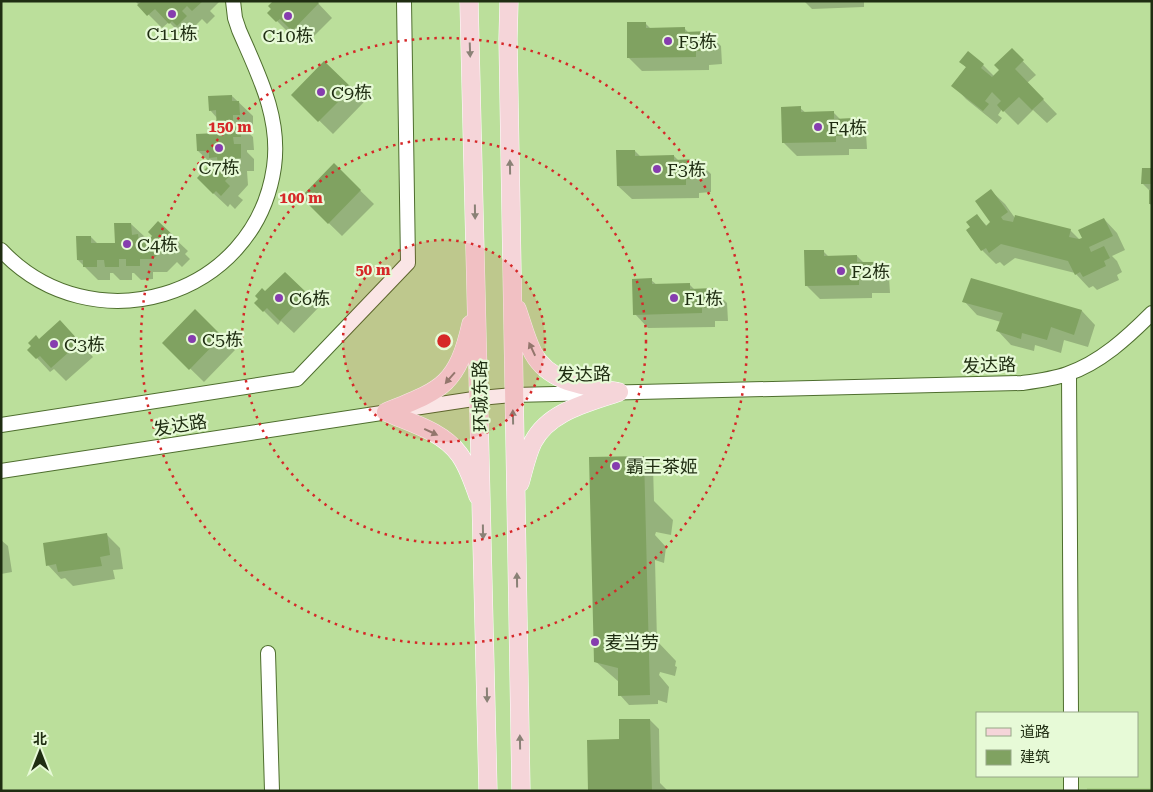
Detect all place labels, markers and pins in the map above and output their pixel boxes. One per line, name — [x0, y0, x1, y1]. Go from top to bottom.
marker: C11栋 — [166, 8, 178, 20]
marker: C10栋 — [282, 10, 294, 22]
place label: C11栋 — [146, 23, 198, 44]
place label: C10栋 — [262, 25, 314, 46]
place label: F5栋 — [678, 31, 717, 52]
marker: F5栋 — [662, 35, 674, 47]
place label: C9栋 — [331, 82, 372, 103]
marker: C9栋 — [315, 86, 327, 98]
place label: F4栋 — [828, 117, 867, 138]
marker: F4栋 — [812, 121, 824, 133]
marker: C7栋 — [213, 142, 225, 154]
place label: C7栋 — [199, 157, 240, 178]
place label: F3栋 — [667, 159, 706, 180]
marker: F3栋 — [651, 163, 663, 175]
place label: C4栋 — [137, 234, 178, 255]
marker: C4栋 — [121, 238, 133, 250]
place label: F2栋 — [851, 261, 890, 282]
marker: F2栋 — [835, 265, 847, 277]
place label: C6栋 — [289, 288, 330, 309]
place label: F1栋 — [684, 288, 723, 309]
marker: C6栋 — [273, 292, 285, 304]
marker: F1栋 — [668, 292, 680, 304]
place label: C5栋 — [202, 329, 243, 350]
centre of rings — [435, 332, 453, 350]
marker: C5栋 — [186, 333, 198, 345]
place label: C3栋 — [64, 334, 105, 355]
marker: C3栋 — [48, 338, 60, 350]
place label: 霸王茶姬 — [626, 456, 698, 477]
marker: 霸王茶姬 — [610, 460, 622, 472]
place label: 麦当劳 — [605, 632, 659, 653]
marker: 麦当劳 — [589, 636, 601, 648]

